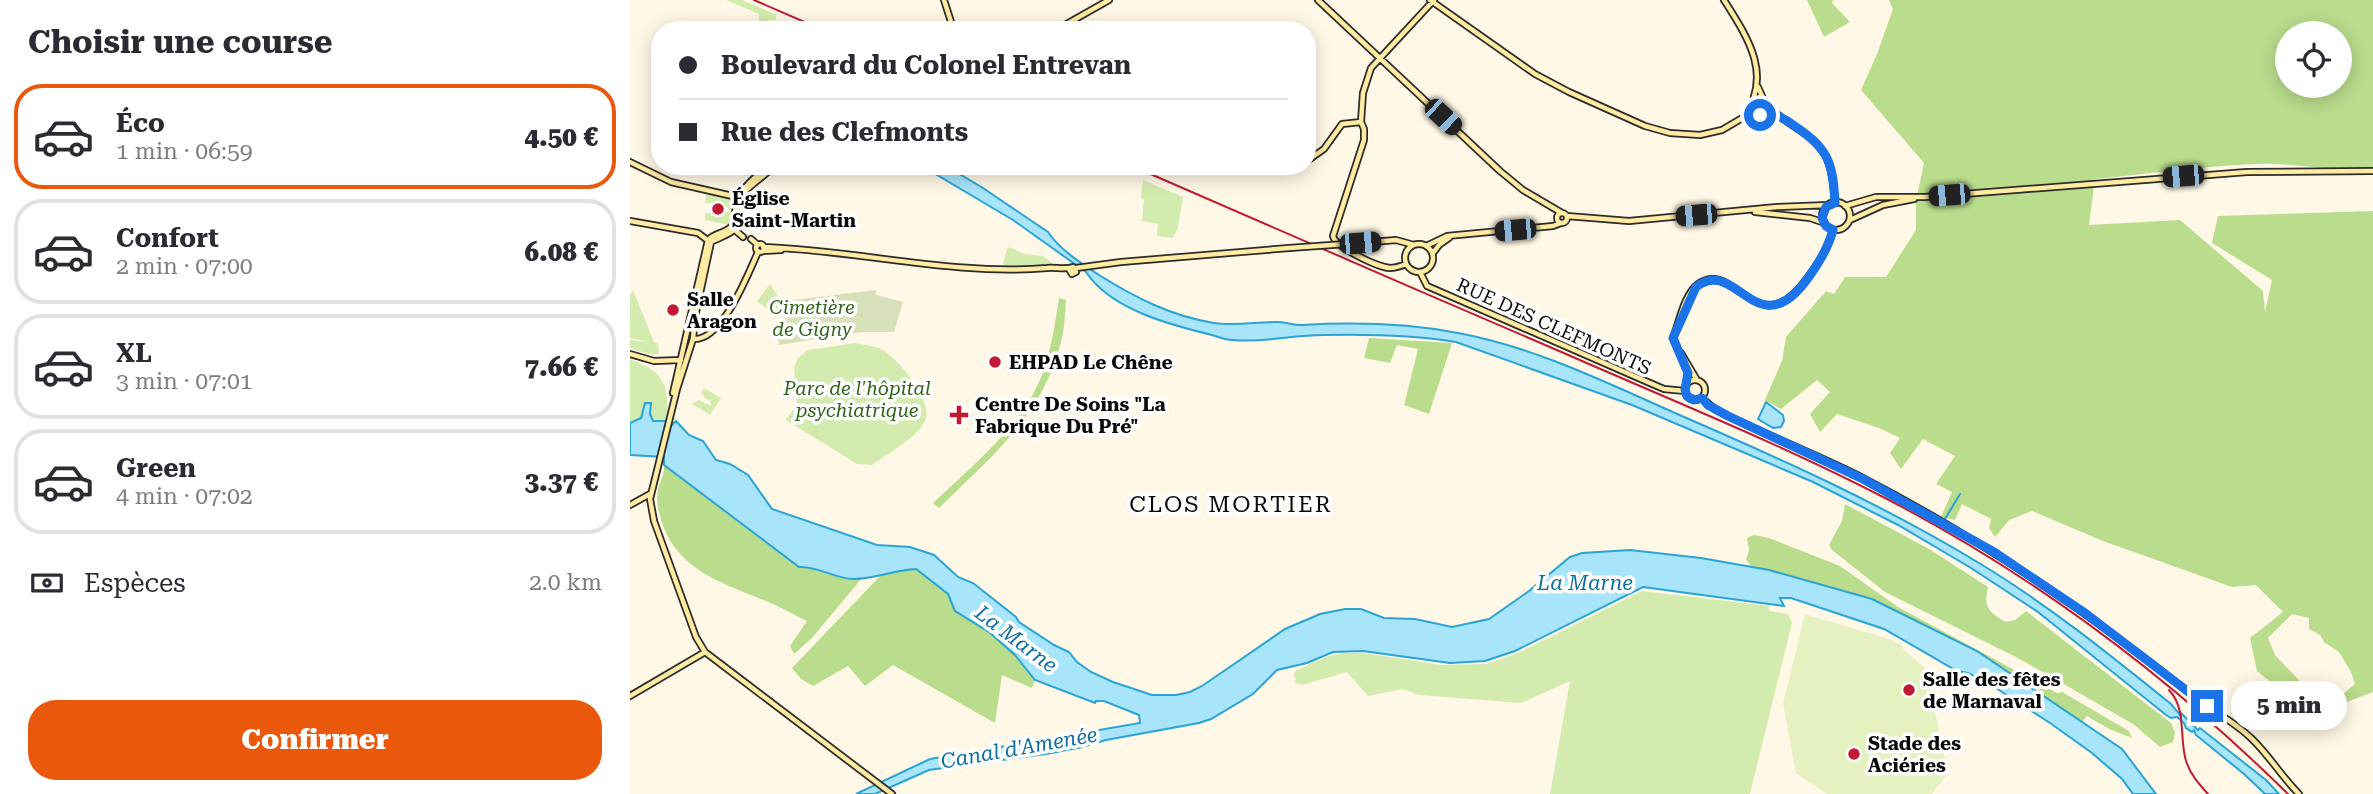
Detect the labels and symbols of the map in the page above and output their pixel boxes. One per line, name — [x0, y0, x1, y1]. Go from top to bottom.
car — [1421, 95, 1466, 139]
route start — [1744, 99, 1776, 131]
car — [2162, 164, 2205, 188]
car — [1928, 183, 1971, 207]
place label: Église Saint-Martin — [732, 187, 856, 232]
marker: Église Saint-Martin — [710, 201, 726, 217]
car — [1675, 203, 1718, 227]
car — [1494, 218, 1537, 242]
car — [1339, 231, 1382, 255]
street label: RUE DES CLEFMONTS — [1453, 273, 1655, 380]
place label: Salle Aragon — [687, 288, 757, 333]
park label: Cimetière de Gigny — [769, 296, 855, 341]
marker: Salle Aragon — [665, 302, 681, 318]
place label: EHPAD Le Chêne — [1009, 351, 1173, 374]
marker: EHPAD Le Chêne — [987, 354, 1003, 370]
park label: Parc de l'hôpital psychiatrique — [782, 377, 931, 422]
place label: Centre De Soins "La Fabrique Du Pré" — [975, 393, 1166, 438]
marker: Centre De Soins "La Fabrique Du Pré" — [949, 405, 969, 425]
district label: CLOS MORTIER — [1129, 491, 1333, 518]
water label: La Marne — [1536, 571, 1633, 595]
water label: La Marne — [970, 600, 1062, 677]
place label: Salle des fêtes de Marnaval — [1923, 668, 2061, 713]
marker: Salle des fêtes de Marnaval — [1901, 682, 1917, 698]
callout: 5 min — [2232, 682, 2347, 730]
route end — [2191, 690, 2223, 722]
water label: Canal d'Amenée — [939, 722, 1099, 774]
place label: Stade des Aciéries — [1868, 732, 1961, 777]
marker: Stade des Aciéries — [1846, 746, 1862, 762]

